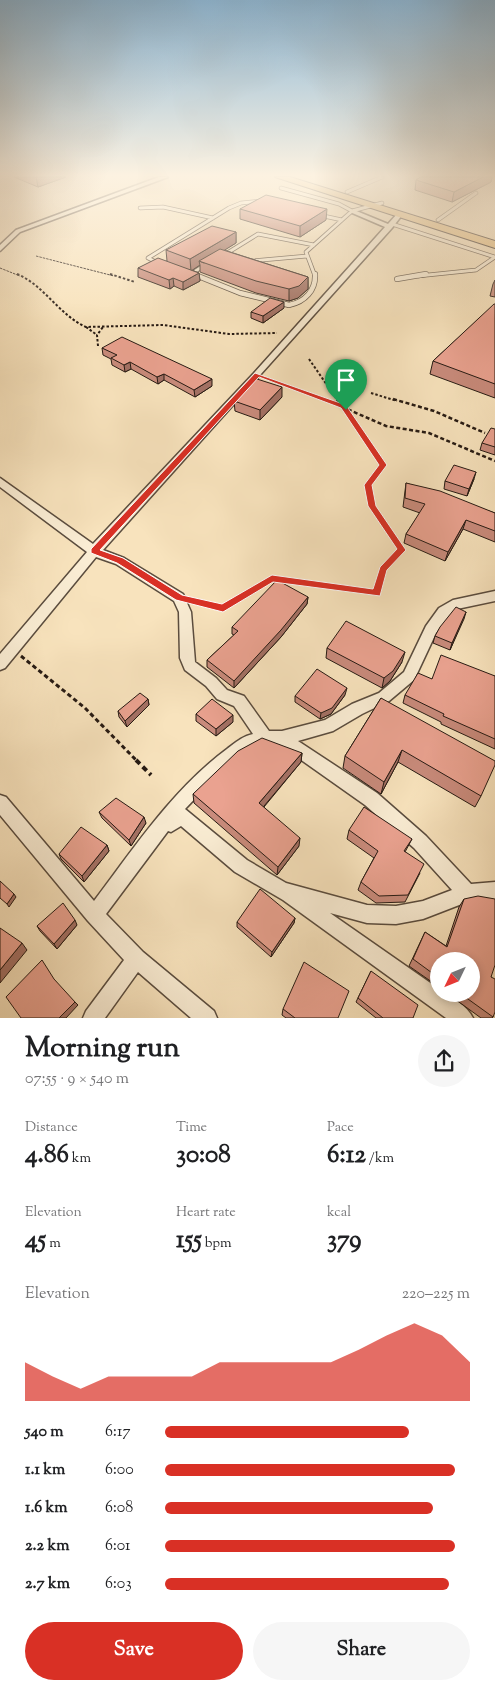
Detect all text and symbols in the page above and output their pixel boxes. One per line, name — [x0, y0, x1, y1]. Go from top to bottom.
pin — [325, 359, 367, 410]
icon: arrive — [332, 366, 360, 394]
north arrow — [430, 952, 480, 1002]
map controls — [430, 952, 480, 1002]
text: Morning run — [25, 1029, 180, 1069]
button: share — [418, 1035, 470, 1087]
text: 07:55 · 9 × 540 m — [25, 1068, 129, 1091]
text: Distance — [25, 1118, 78, 1138]
text: Time — [176, 1118, 207, 1138]
text: Pace — [327, 1118, 354, 1138]
text: 4.86 — [25, 1138, 69, 1174]
text: 30:08 — [176, 1138, 231, 1174]
text: 6:12 — [327, 1138, 366, 1174]
text: km — [69, 1149, 91, 1169]
text: /km — [366, 1149, 394, 1169]
text: Elevation — [25, 1203, 82, 1223]
text: Heart rate — [176, 1203, 236, 1223]
text: kcal — [327, 1203, 351, 1223]
text: 45 — [25, 1223, 46, 1259]
text: 155 — [176, 1223, 202, 1259]
text: 379 — [327, 1223, 361, 1259]
text: m — [46, 1234, 61, 1254]
text: bpm — [202, 1234, 232, 1254]
text: Elevation — [25, 1283, 90, 1306]
text: 220–225 m — [402, 1283, 470, 1306]
text: 540 m — [25, 1421, 64, 1444]
text: 6:17 — [105, 1421, 130, 1444]
text: 1.1 km — [25, 1459, 65, 1482]
text: 6:00 — [105, 1459, 134, 1482]
text: 1.6 km — [25, 1497, 67, 1520]
text: 6:08 — [105, 1497, 133, 1520]
text: 2.2 km — [25, 1535, 69, 1558]
text: 6:01 — [105, 1535, 131, 1558]
text: 2.7 km — [25, 1573, 70, 1596]
text: 6:03 — [105, 1573, 132, 1596]
button: Save — [25, 1622, 243, 1680]
button: Share — [253, 1622, 470, 1680]

